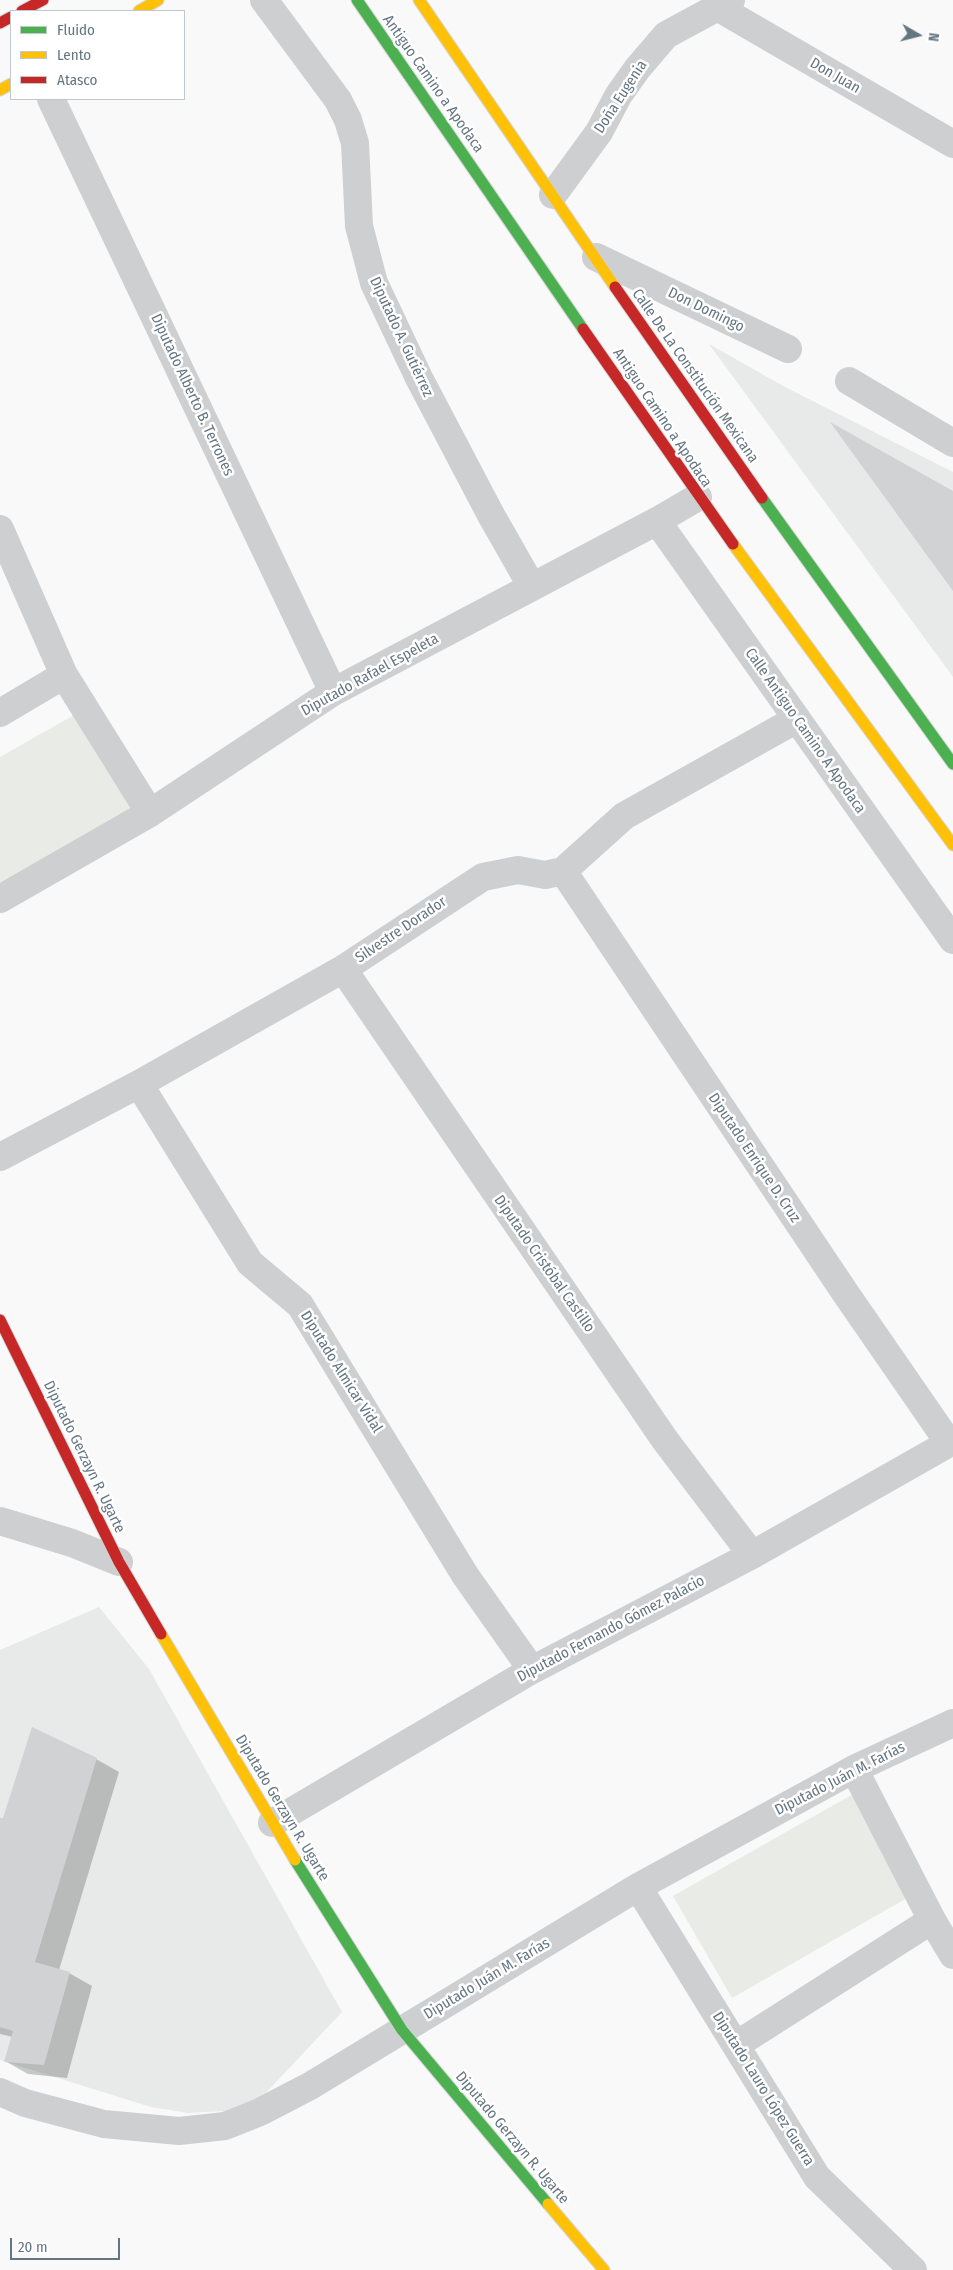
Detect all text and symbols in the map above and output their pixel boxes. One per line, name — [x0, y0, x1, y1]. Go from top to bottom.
legend — [10, 10, 185, 100]
north arrow — [893, 10, 943, 60]
street label: Antiguo Camino a Apodaca — [379, 12, 487, 156]
text: Fluido — [57, 21, 95, 39]
text: N — [924, 32, 942, 42]
text: Lento — [57, 46, 91, 64]
street label: Don Juan — [807, 54, 863, 98]
street label: Doña Eugenia — [591, 57, 651, 137]
text: Atasco — [57, 71, 97, 89]
street label: Diputado A. Gutiérrez — [365, 274, 437, 400]
street label: Don Domingo — [665, 284, 747, 336]
street label: Calle De La Constitución Mexicana — [628, 286, 762, 466]
street label: Diputado Alberto B. Terrones — [147, 311, 237, 479]
street label: Antiguo Camino a Apodaca — [609, 345, 715, 491]
street label: Diputado Rafael Espeleta — [298, 630, 442, 720]
street label: Calle Antiguo Camino A Apodaca — [741, 645, 869, 817]
street label: Silvestre Dorador — [352, 893, 450, 967]
street label: Diputado Enrique D. Cruz — [704, 1090, 804, 1226]
street label: Diputado Cristóbal Castillo — [490, 1192, 598, 1336]
street label: Diputado Almicar Vidal — [296, 1308, 386, 1436]
street label: Diputado Gerzayn R. Ugarte — [39, 1378, 129, 1536]
street label: Diputado Fernando Gómez Palacio — [514, 1572, 708, 1686]
street label: Diputado Gerzayn R. Ugarte — [231, 1732, 333, 1884]
street label: Diputado Juán M. Farías — [772, 1738, 908, 1820]
street label: Diputado Juán M. Farías — [421, 1934, 553, 2024]
street label: Diputado Lauro López Guerra — [708, 2009, 818, 2169]
street label: Diputado Gerzayn R. Ugarte — [451, 2068, 573, 2208]
scale bar — [12, 2228, 122, 2260]
text: 20 m — [18, 2238, 48, 2256]

